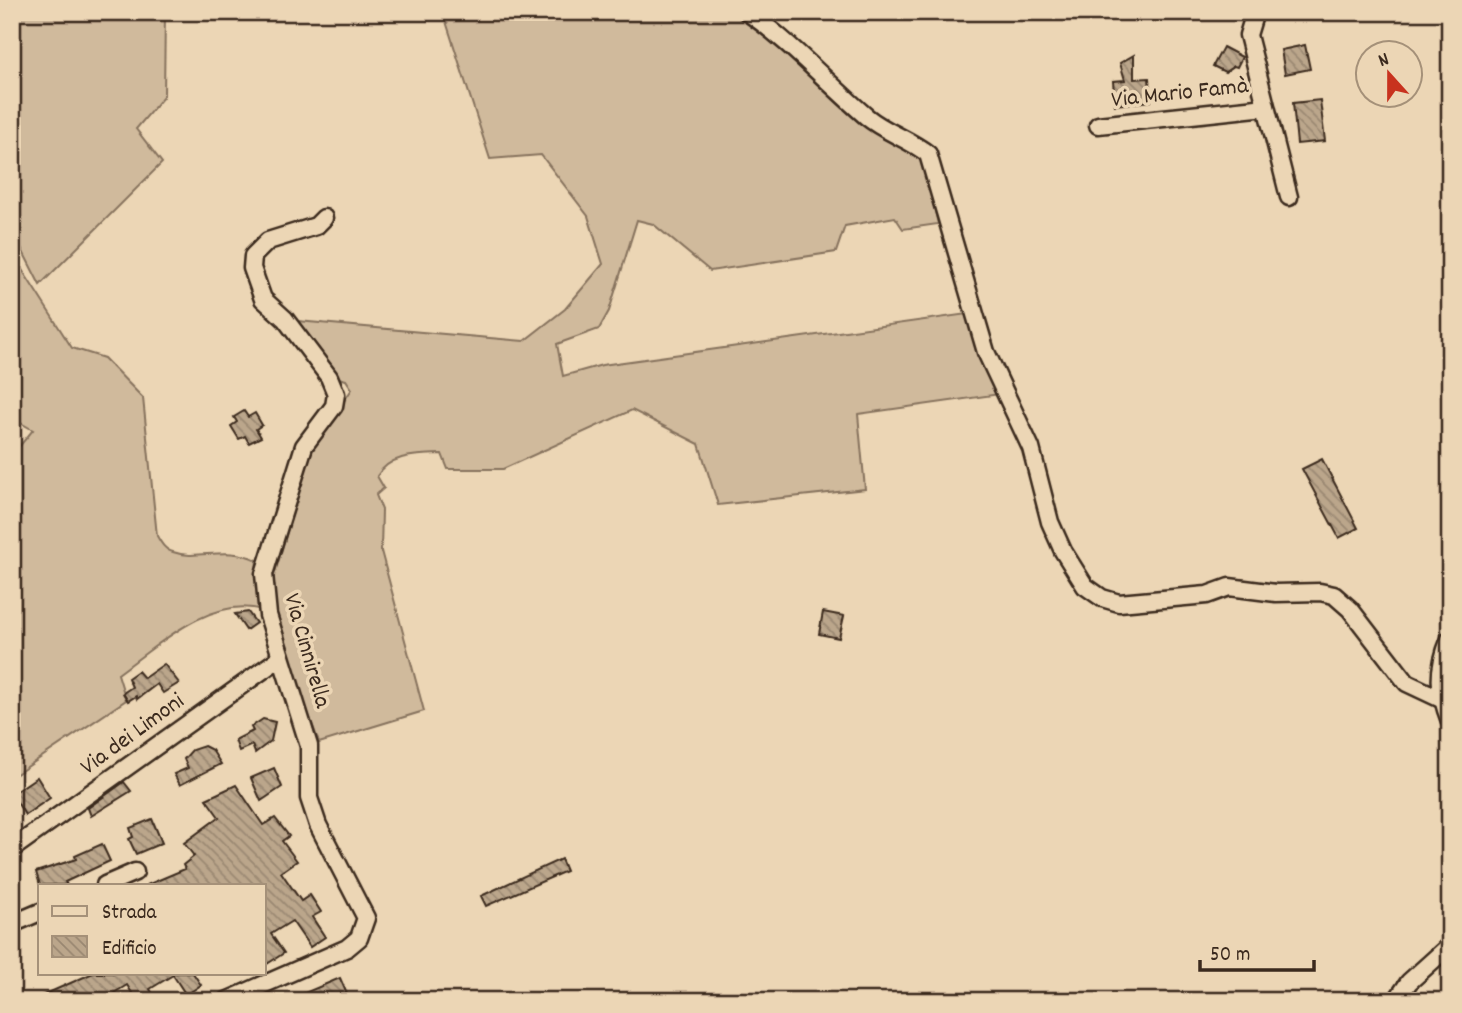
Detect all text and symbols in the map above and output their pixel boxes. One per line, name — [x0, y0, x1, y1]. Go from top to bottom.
north arrow — [1354, 38, 1424, 108]
text: N — [1375, 47, 1393, 76]
street label: Via Mario Famà — [1110, 70, 1250, 118]
street label: Via Cinnirella — [273, 590, 339, 713]
street label: Via dei Limoni — [74, 686, 192, 784]
legend — [38, 884, 266, 974]
text: Strada — [102, 899, 157, 929]
scale bar — [1200, 929, 1313, 973]
text: Edificio — [102, 935, 157, 965]
text: 50 m — [1210, 941, 1250, 971]

